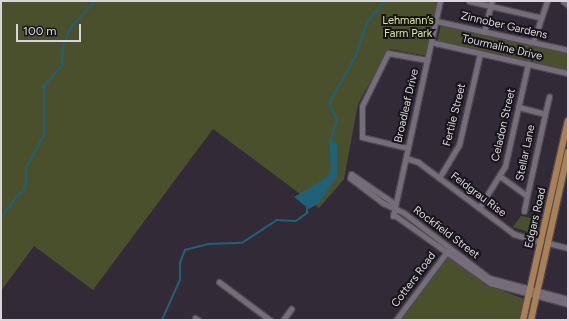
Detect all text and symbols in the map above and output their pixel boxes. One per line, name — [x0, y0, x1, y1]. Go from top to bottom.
street label: Zinnober Gardens — [459, 10, 549, 42]
park label: Lehmann’s Farm Park — [382, 15, 434, 41]
scale bar — [18, 16, 83, 42]
text: 100 m — [23, 24, 57, 38]
street label: Tourmaline Drive — [461, 32, 543, 64]
street label: Broadleaf Drive — [392, 68, 422, 144]
street label: Fertile Street — [441, 82, 469, 148]
street label: Celadon Street — [489, 87, 519, 163]
street label: Stellar Lane — [514, 124, 538, 182]
street label: Feldgrau Rise — [448, 170, 508, 220]
street label: Edgars Road — [523, 186, 549, 250]
street label: Rockfield Street — [410, 204, 482, 262]
street label: Cotters Road — [389, 250, 439, 310]

